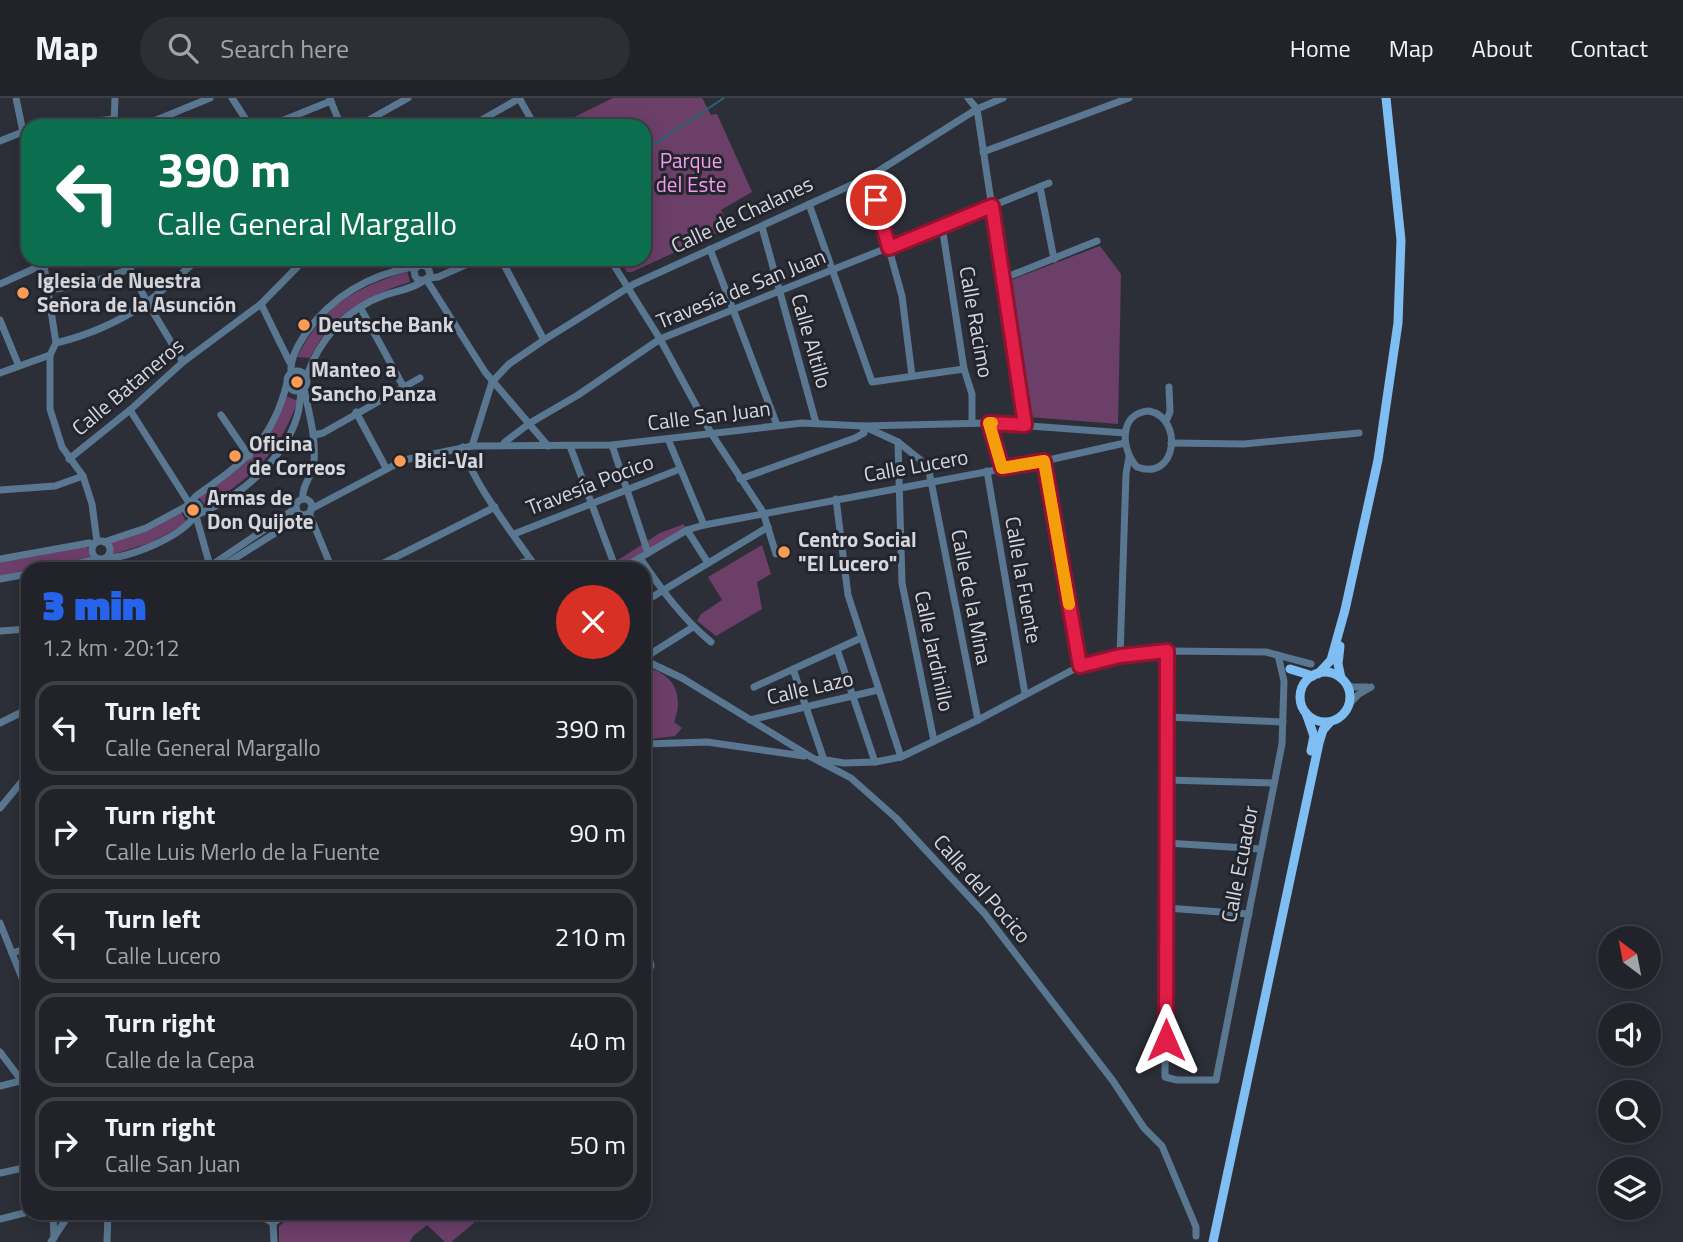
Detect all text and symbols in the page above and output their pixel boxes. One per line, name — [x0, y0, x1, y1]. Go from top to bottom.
search box — [140, 17, 630, 80]
text: Map — [35, 23, 98, 73]
icon: search — [164, 29, 202, 67]
text: Search here — [220, 29, 349, 68]
text: Home — [1290, 30, 1351, 66]
text: Map — [1389, 30, 1434, 66]
text: About — [1472, 30, 1532, 66]
text: Contact — [1570, 30, 1648, 66]
text: 390 m — [157, 131, 291, 206]
park label: Parque del Este — [656, 144, 726, 200]
icon: left — [42, 147, 133, 238]
street label: Calle de Chalanes — [665, 167, 818, 261]
pin — [846, 170, 906, 230]
icon: arrive — [857, 181, 895, 219]
text: Calle General Margallo — [157, 199, 457, 247]
street label: Travesía de San Juan — [651, 240, 830, 337]
place label: Iglesia de Nuestra Señora de la Asunción — [37, 264, 236, 320]
street label: Calle Racimo — [951, 264, 1003, 380]
marker: Iglesia de Nuestra Señora de la Asunción — [15, 285, 31, 301]
street label: Calle Altillo — [783, 290, 841, 392]
place label: Deutsche Bank — [318, 308, 454, 340]
marker: Deutsche Bank — [296, 317, 312, 333]
street label: Calle Bataneros — [64, 330, 191, 443]
place label: Manteo a Sancho Panza — [311, 353, 437, 409]
marker: Manteo a Sancho Panza — [289, 374, 305, 390]
street label: Calle San Juan — [646, 392, 772, 438]
place label: Oficina de Correos — [249, 427, 346, 483]
street label: Calle Lucero — [861, 440, 971, 490]
place label: Bici-Val — [414, 444, 484, 476]
street label: Travesía Pocico — [521, 445, 658, 523]
marker: Oficina de Correos — [227, 448, 243, 464]
marker: Bici-Val — [392, 453, 408, 469]
place label: Armas de Don Quijote — [207, 481, 314, 537]
marker: Armas de Don Quijote — [185, 502, 201, 518]
street label: Calle la Fuente — [997, 514, 1051, 646]
place label: Centro Social "El Lucero" — [798, 523, 917, 579]
street label: Calle de la Mina — [943, 526, 1001, 668]
marker: Centro Social "El Lucero" — [776, 544, 792, 560]
text: 3 min — [42, 572, 146, 636]
button: close — [556, 585, 630, 659]
street label: Calle Jardinillo — [907, 587, 963, 714]
text: 1.2 km · 20:12 — [42, 630, 180, 665]
street label: Calle Lazo — [763, 662, 856, 713]
text: Turn left — [105, 691, 200, 730]
icon: left — [46, 709, 84, 747]
text: 390 m — [555, 709, 626, 748]
text: Calle General Margallo — [105, 730, 321, 765]
text: Turn right — [105, 795, 216, 834]
street label: Calle Ecuador — [1212, 803, 1266, 925]
icon: right — [46, 813, 84, 851]
text: 90 m — [569, 813, 626, 852]
street label: Calle del Pocico — [926, 827, 1039, 950]
text: Calle Luis Merlo de la Fuente — [105, 834, 380, 869]
text: Turn left — [105, 899, 200, 938]
icon: left — [46, 917, 84, 955]
text: 210 m — [555, 917, 626, 956]
north arrow — [1598, 926, 1661, 989]
map controls — [1598, 926, 1661, 1220]
text: Calle Lucero — [105, 938, 221, 973]
text: Turn right — [105, 1003, 216, 1042]
position arrow — [1129, 1003, 1203, 1077]
button: sound — [1598, 1003, 1661, 1066]
icon: right — [46, 1021, 84, 1059]
text: 40 m — [569, 1021, 626, 1060]
text: Calle de la Cepa — [105, 1042, 255, 1077]
button: search — [1598, 1080, 1661, 1143]
text: Turn right — [105, 1107, 216, 1146]
icon: right — [46, 1125, 84, 1163]
text: 50 m — [569, 1125, 626, 1164]
text: Calle San Juan — [105, 1146, 240, 1181]
button: layers — [1598, 1157, 1661, 1220]

